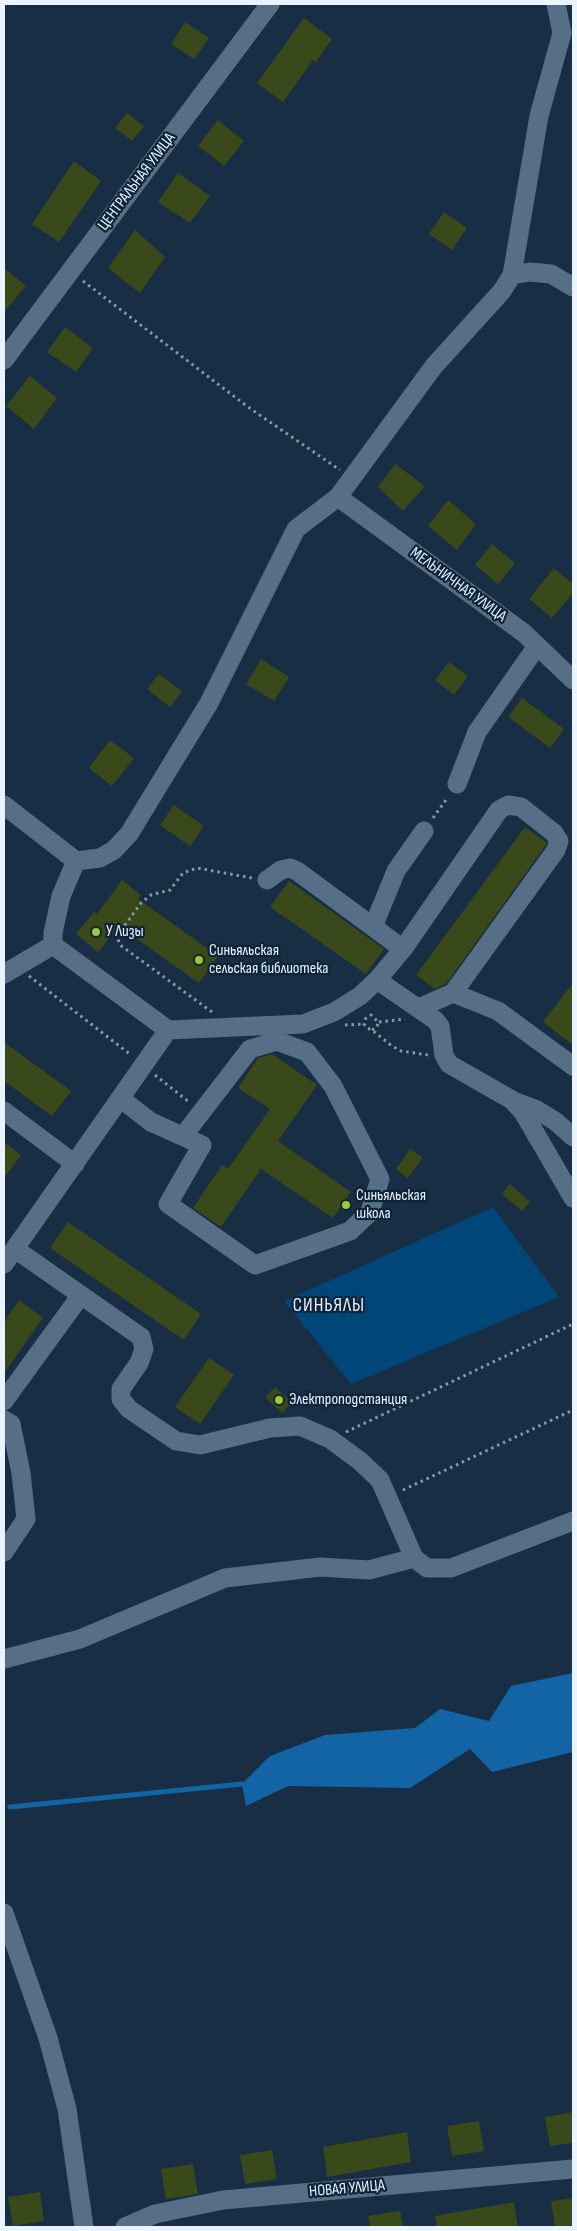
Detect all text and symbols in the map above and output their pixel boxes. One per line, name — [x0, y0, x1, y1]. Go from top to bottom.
street label: ЦЕНТРАЛЬНАЯ УЛИЦА — [94, 129, 180, 235]
street label: МЕЛЬНИЧНАЯ УЛИЦА — [406, 544, 510, 626]
place label: У Лизы — [106, 922, 144, 942]
marker: У Лизы — [90, 926, 102, 938]
place label: Синьяльская сельская библиотека — [209, 941, 328, 979]
marker: Синьяльская сельская библиотека — [193, 954, 205, 966]
place label: Синьяльская школа — [356, 1186, 426, 1224]
marker: Синьяльская школа — [340, 1199, 352, 1211]
district label: СИНЬЯЛЫ — [292, 1295, 366, 1317]
place label: Электроподстанция — [289, 1390, 407, 1410]
marker: Электроподстанция — [273, 1394, 285, 1406]
street label: НОВАЯ УЛИЦА — [308, 2176, 386, 2202]

